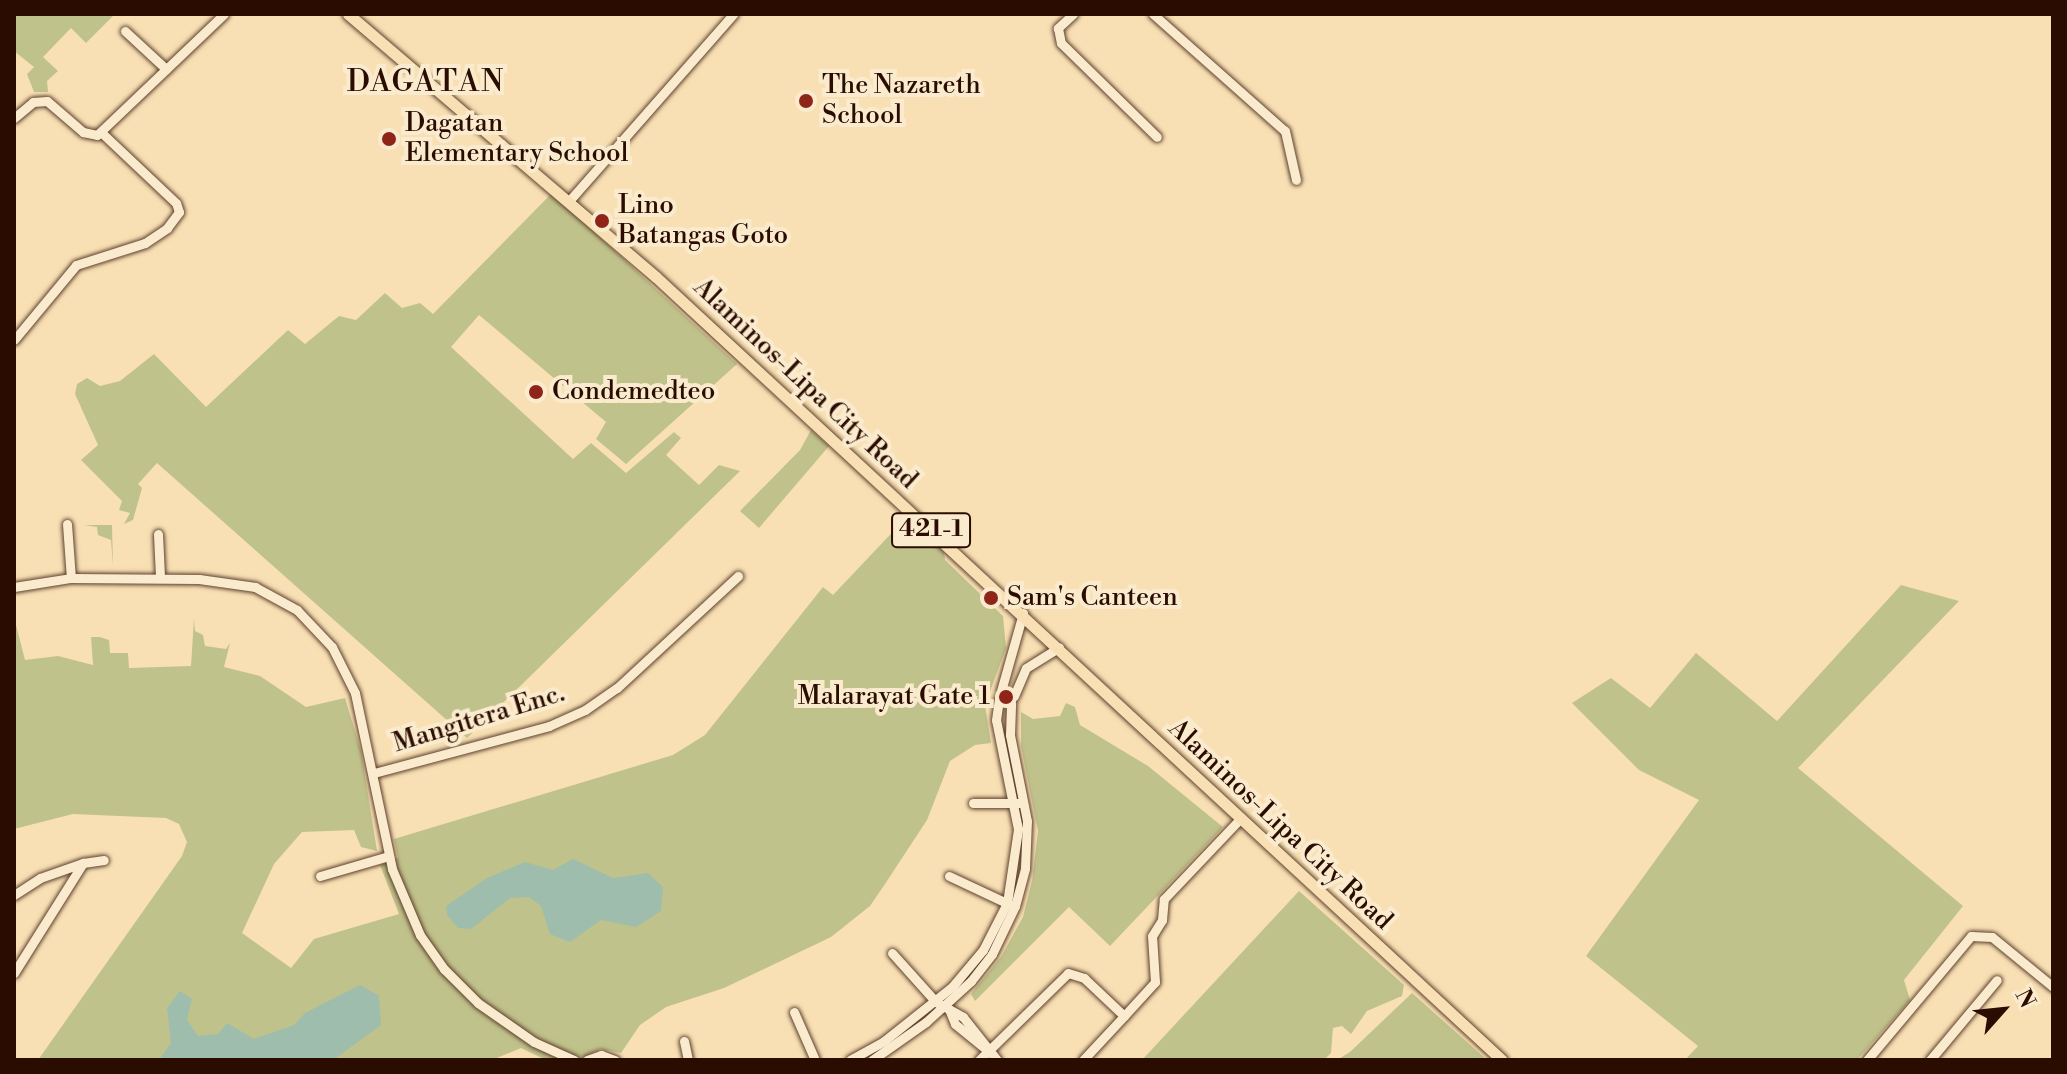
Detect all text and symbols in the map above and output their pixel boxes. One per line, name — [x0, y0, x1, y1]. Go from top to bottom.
district label: DAGATAN — [347, 64, 505, 100]
place label: The Nazareth School — [822, 70, 981, 132]
marker: The Nazareth School — [797, 92, 815, 110]
place label: Dagatan Elementary School — [405, 108, 628, 170]
marker: Dagatan Elementary School — [380, 130, 398, 148]
place label: Lino Batangas Goto — [618, 190, 788, 252]
marker: Lino Batangas Goto — [593, 212, 611, 230]
street label: Alaminos-Lipa City Road — [687, 272, 923, 496]
place label: Condemedteo — [552, 376, 715, 408]
marker: Condemedteo — [527, 383, 545, 401]
road number: 421-1 — [891, 510, 971, 550]
place label: Sam's Canteen — [1007, 582, 1178, 614]
marker: Sam's Canteen — [982, 589, 1000, 607]
street label: Mangitera Enc. — [390, 678, 568, 760]
place label: Malarayat Gate 1 — [798, 681, 990, 713]
marker: Malarayat Gate 1 — [997, 688, 1015, 706]
street label: Alaminos-Lipa City Road — [1162, 713, 1398, 937]
north arrow — [1963, 970, 2043, 1050]
text: N — [2009, 985, 2041, 1013]

